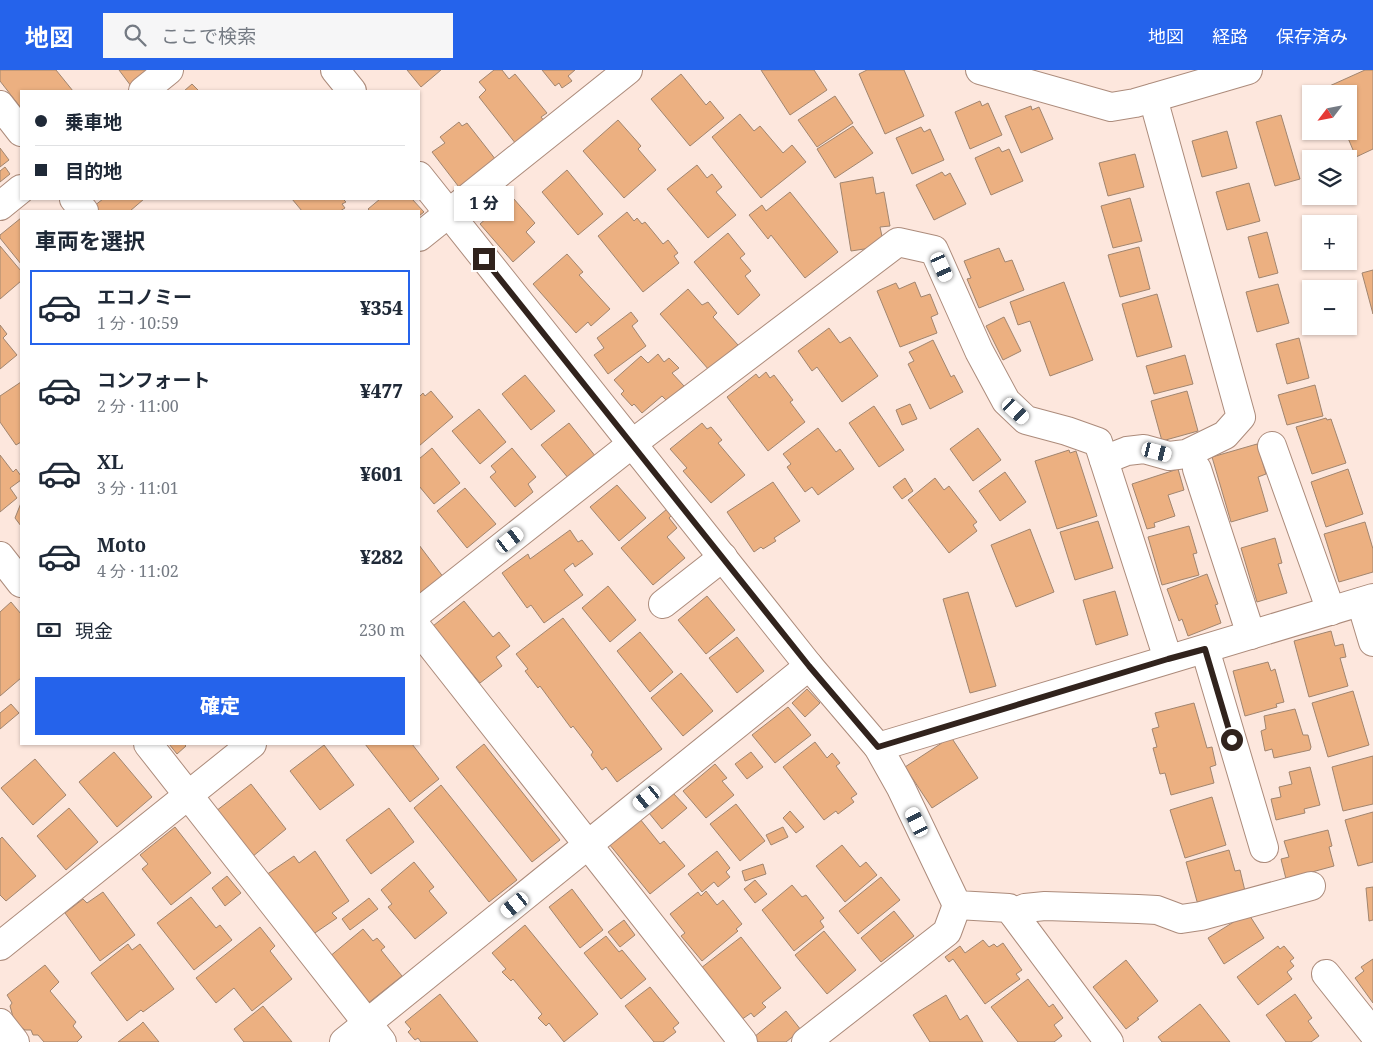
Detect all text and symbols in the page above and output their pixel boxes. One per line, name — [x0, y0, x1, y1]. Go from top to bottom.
search box — [103, 13, 453, 58]
text: 地図 — [25, 20, 73, 53]
icon: search — [121, 21, 149, 49]
text: ここで検索 — [161, 23, 256, 49]
text: 地図 — [1148, 24, 1184, 48]
text: 経路 — [1212, 24, 1248, 48]
text: 保存済み — [1276, 24, 1348, 48]
north arrow — [1302, 85, 1358, 140]
map controls — [1302, 85, 1357, 335]
text: 乗車地 — [65, 109, 122, 135]
button: layers — [1302, 150, 1357, 205]
text: 目的地 — [65, 158, 122, 184]
callout: 1 分 — [454, 186, 514, 222]
text: 1 分 — [469, 192, 499, 214]
button: + — [1302, 215, 1357, 270]
text: 車両を選択 — [35, 225, 145, 255]
route end — [473, 248, 495, 270]
car — [929, 250, 954, 284]
button: − — [1302, 280, 1357, 335]
text: エコノミー — [97, 284, 192, 310]
icon: car — [37, 285, 82, 330]
text: ¥354 — [360, 295, 403, 321]
text: 1 分 · 10:59 — [97, 312, 179, 334]
text: コンフォート — [97, 367, 210, 393]
icon: car — [37, 368, 82, 413]
text: ¥477 — [360, 378, 403, 404]
text: 2 分 · 11:00 — [97, 395, 179, 417]
car — [999, 395, 1032, 427]
car — [1140, 441, 1173, 463]
text: XL — [97, 449, 123, 475]
icon: car — [37, 451, 82, 496]
text: ¥601 — [360, 461, 403, 487]
text: 3 分 · 11:01 — [97, 477, 179, 499]
car — [493, 525, 526, 555]
text: Moto — [97, 532, 146, 558]
icon: car — [37, 534, 82, 579]
text: ¥282 — [360, 544, 403, 570]
text: 4 分 · 11:02 — [97, 560, 179, 582]
icon: cash — [35, 616, 63, 644]
text: 現金 — [75, 618, 113, 644]
text: 230 m — [359, 619, 405, 641]
button: 確定 — [35, 677, 405, 735]
route start — [1221, 729, 1243, 751]
car — [630, 783, 663, 813]
car — [903, 805, 930, 839]
car — [498, 890, 531, 920]

